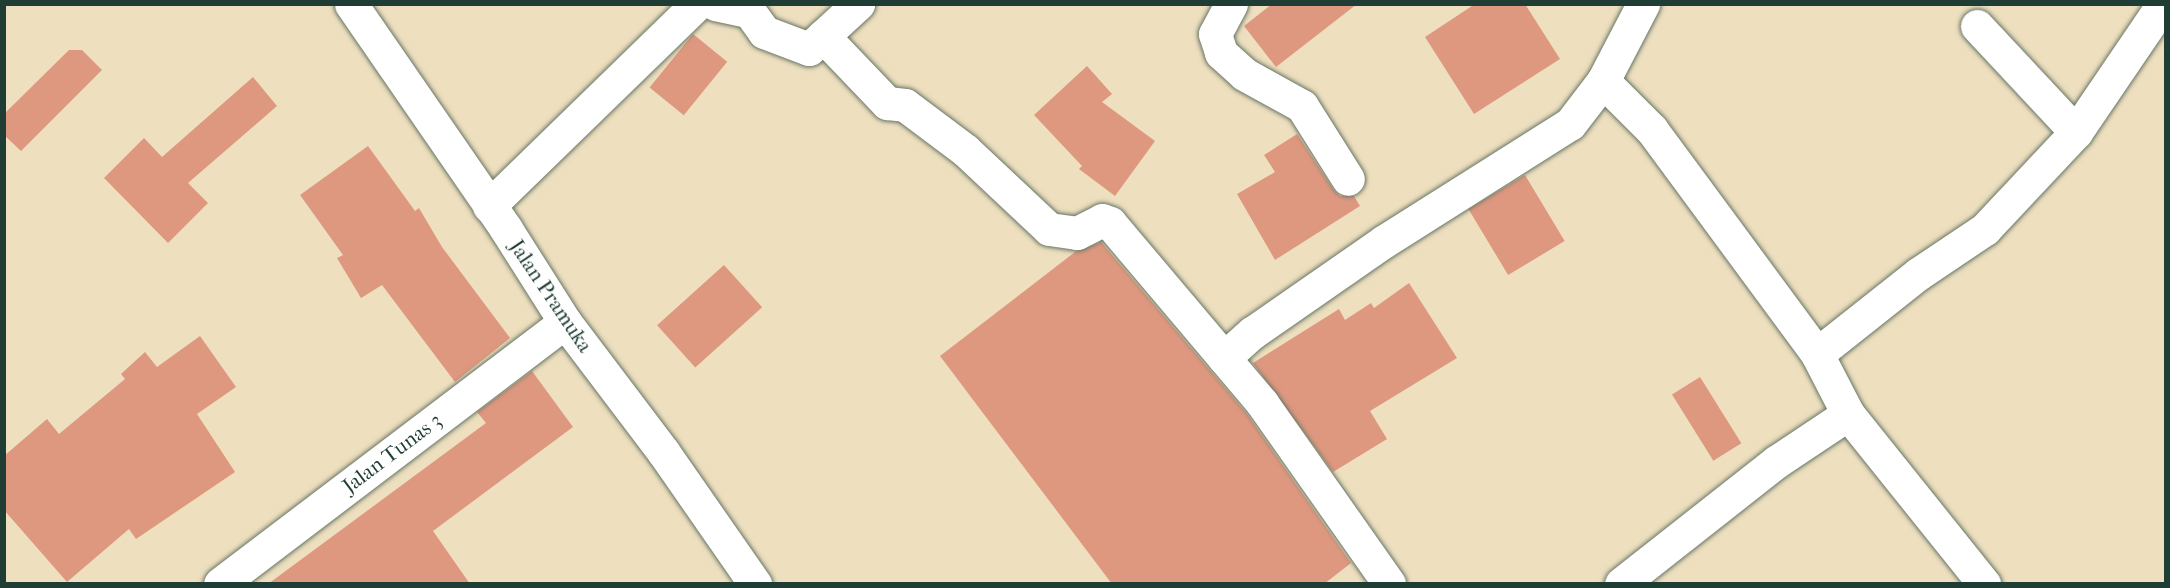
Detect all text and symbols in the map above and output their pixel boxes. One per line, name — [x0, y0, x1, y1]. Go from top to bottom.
street label: Jalan Pramuka — [504, 235, 598, 357]
street label: Jalan Tunas 3 — [337, 408, 447, 498]

